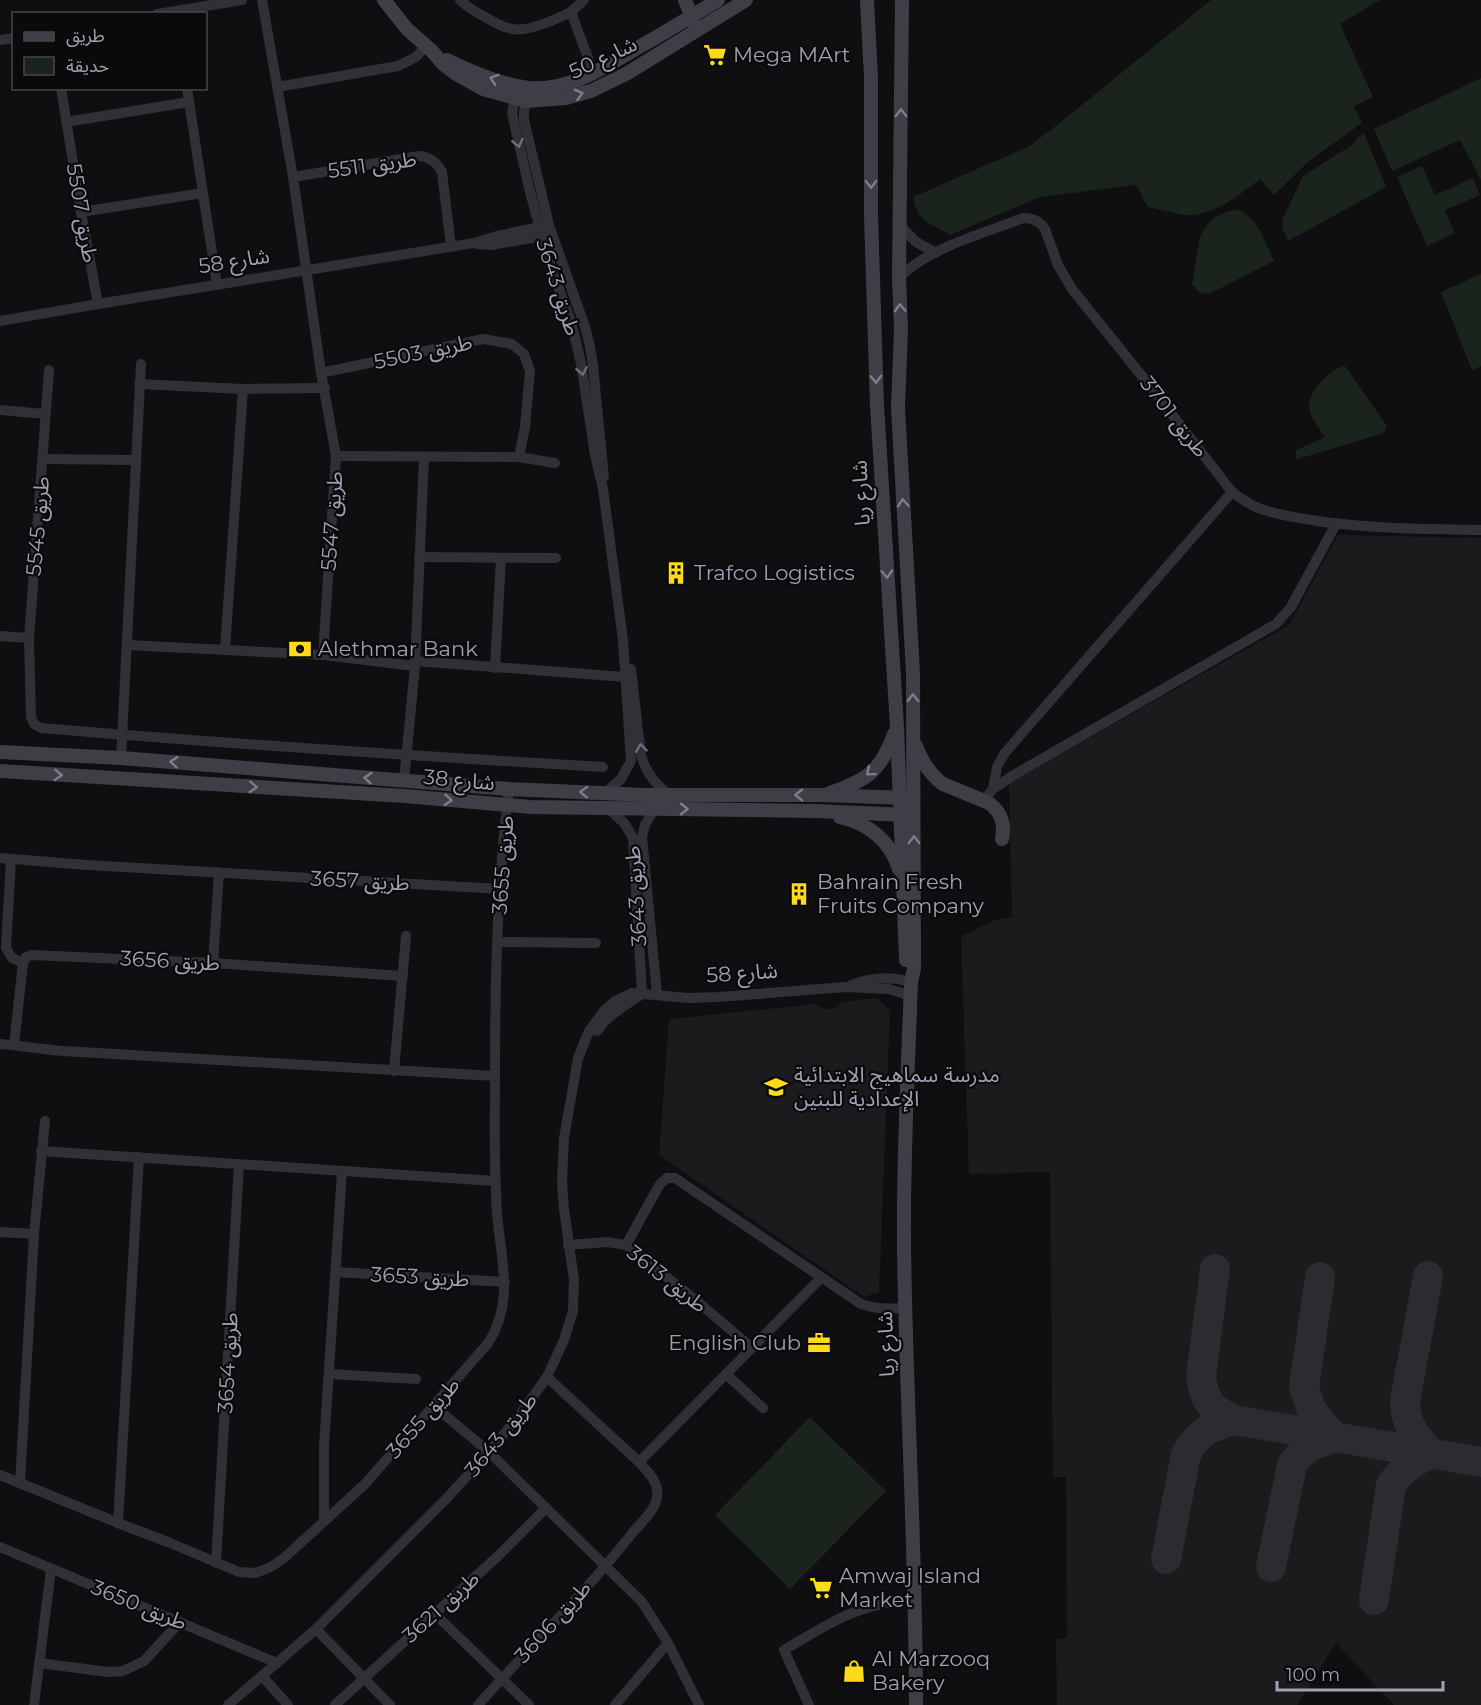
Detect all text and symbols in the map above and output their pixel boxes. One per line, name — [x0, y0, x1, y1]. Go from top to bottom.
legend — [12, 12, 207, 90]
text: طريق — [66, 25, 105, 47]
street label: شارع 50 — [565, 31, 642, 87]
supermarket icon: Mega MArt — [702, 42, 728, 68]
place label: Mega MArt — [733, 42, 850, 67]
text: حديقة — [66, 55, 109, 77]
one-way arrow — [489, 74, 500, 86]
one-way arrow — [574, 89, 584, 102]
one-way arrow — [895, 109, 907, 118]
one-way arrow — [511, 138, 524, 148]
street label: طريق 5511 — [326, 146, 418, 184]
street label: طريق 5507 — [60, 161, 104, 265]
one-way arrow — [865, 180, 877, 189]
street label: طريق 3643 — [530, 235, 586, 339]
street label: شارع 58 — [197, 243, 272, 281]
one-way arrow — [893, 304, 906, 313]
street label: طريق 5503 — [371, 329, 475, 375]
one-way arrow — [575, 366, 588, 376]
street label: طريق 3701 — [1134, 371, 1214, 463]
one-way arrow — [870, 375, 882, 384]
street label: شارع ريا — [846, 459, 878, 527]
street label: طريق 5547 — [316, 470, 348, 572]
street label: طريق 5545 — [21, 475, 55, 577]
one-way arrow — [897, 499, 910, 508]
building icon: Trafco Logistics — [663, 560, 689, 586]
place label: Trafco Logistics — [694, 560, 855, 585]
one-way arrow — [880, 570, 893, 579]
bank icon: Alethmar Bank — [287, 636, 313, 662]
place label: Alethmar Bank — [318, 636, 478, 661]
one-way arrow — [907, 693, 919, 702]
one-way arrow — [635, 743, 648, 752]
one-way arrow — [169, 756, 178, 769]
street label: شارع 38 — [422, 764, 496, 798]
one-way arrow — [866, 765, 877, 776]
one-way arrow — [54, 768, 63, 781]
one-way arrow — [364, 772, 373, 785]
one-way arrow — [248, 781, 257, 794]
one-way arrow — [579, 786, 588, 799]
one-way arrow — [795, 789, 804, 801]
one-way arrow — [443, 793, 452, 806]
one-way arrow — [680, 802, 689, 815]
street label: طريق 3655 — [487, 815, 519, 915]
one-way arrow — [908, 836, 920, 845]
street label: طريق 3643 — [620, 845, 652, 947]
street label: طريق 3657 — [310, 865, 410, 897]
place label: Bahrain Fresh Fruits Company — [817, 869, 985, 918]
building icon: Bahrain Fresh Fruits Company — [786, 881, 812, 907]
street label: طريق 3656 — [119, 945, 221, 977]
street label: شارع 58 — [705, 958, 779, 990]
place label: مدرسة سماهيج الابتدائية الإعدادية للبنين — [794, 1062, 1000, 1112]
school or university icon: مدرسة سماهيج الابتدائية الإعدادية للبنين — [763, 1074, 789, 1100]
street label: طريق 3613 — [622, 1240, 712, 1318]
street label: طريق 3653 — [370, 1261, 470, 1293]
street label: شارع ريا — [872, 1311, 902, 1377]
street label: طريق 3654 — [212, 1312, 244, 1414]
place label: English Club — [668, 1330, 801, 1355]
office icon: English Club — [806, 1330, 832, 1356]
street label: طريق 3655 — [381, 1372, 465, 1464]
street label: طريق 3643 — [459, 1388, 543, 1482]
place label: Amwaj Island Market — [839, 1563, 981, 1612]
street label: طريق 3621 — [397, 1566, 485, 1648]
street label: طريق 3650 — [87, 1574, 191, 1636]
street label: طريق 3606 — [509, 1575, 597, 1669]
supermarket icon: Amwaj Island Market — [808, 1575, 834, 1601]
place label: Al Marzooq Bakery — [872, 1646, 990, 1695]
scale bar — [1277, 1654, 1444, 1692]
shop icon: Al Marzooq Bakery — [841, 1658, 867, 1684]
text: 100 m — [1286, 1664, 1340, 1686]

